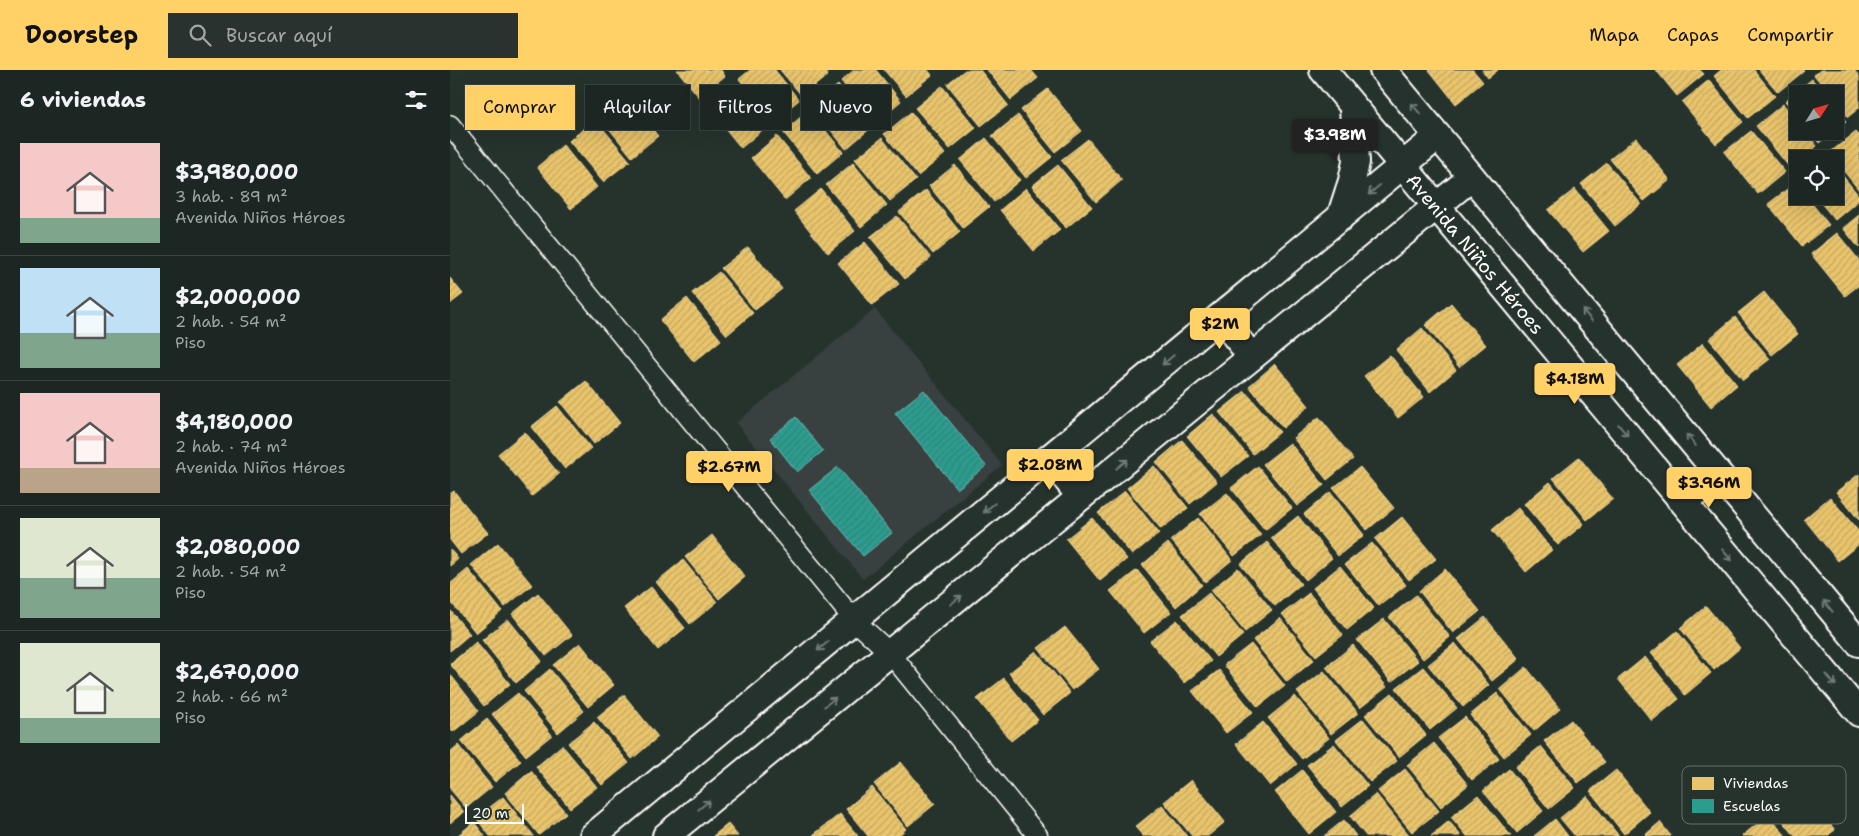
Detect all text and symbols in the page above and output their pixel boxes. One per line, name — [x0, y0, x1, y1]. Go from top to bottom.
search box — [168, 13, 518, 58]
text: Doorstep — [25, 19, 138, 51]
icon: search — [186, 21, 214, 49]
text: Buscar aquí — [226, 23, 332, 48]
text: Mapa — [1589, 23, 1639, 47]
text: Capas — [1667, 23, 1719, 47]
text: Compartir — [1747, 23, 1834, 47]
chip: Comprar — [465, 85, 575, 130]
chip: Alquilar — [585, 85, 690, 130]
chip: Filtros — [700, 85, 791, 130]
chip: Nuevo — [801, 85, 891, 130]
north arrow — [1789, 85, 1844, 140]
map controls — [1789, 85, 1844, 205]
text: 6 viviendas — [20, 86, 146, 114]
icon: filters — [402, 86, 430, 114]
one-way arrow — [1411, 103, 1422, 116]
pin: $3.98M — [1294, 118, 1376, 161]
text: $3.98M — [1303, 124, 1367, 145]
button: locate — [1789, 150, 1844, 205]
text: $3,980,000 — [175, 158, 298, 186]
icon: home — [60, 163, 120, 223]
street label: Avenida Niños Héroes — [1400, 168, 1550, 340]
one-way arrow — [1368, 184, 1381, 195]
text: 3 hab. · 89 m² — [175, 186, 288, 207]
text: Avenida Niños Héroes — [175, 207, 346, 228]
text: $2,000,000 — [175, 283, 301, 311]
icon: home — [60, 288, 120, 348]
pin: $2M — [1196, 308, 1244, 350]
one-way arrow — [1582, 309, 1593, 322]
text: 2 hab. · 54 m² — [175, 311, 287, 332]
text: $2M — [1201, 313, 1239, 334]
text: Piso — [175, 332, 206, 353]
one-way arrow — [1162, 355, 1175, 366]
pin: $4.18M — [1534, 362, 1616, 405]
text: $4.18M — [1545, 368, 1605, 389]
text: $4,180,000 — [175, 408, 293, 436]
icon: home — [60, 413, 120, 473]
one-way arrow — [1617, 423, 1628, 436]
one-way arrow — [1686, 434, 1697, 447]
text: 2 hab. · 74 m² — [175, 436, 288, 457]
pin: $2.08M — [1009, 448, 1091, 491]
pin: $2.67M — [688, 450, 770, 493]
text: $2.08M — [1018, 454, 1082, 475]
text: $2.67M — [697, 456, 761, 477]
text: Avenida Niños Héroes — [175, 457, 346, 478]
one-way arrow — [1115, 458, 1128, 469]
pin: $3.96M — [1668, 466, 1750, 509]
text: $3.96M — [1678, 472, 1740, 493]
one-way arrow — [982, 503, 995, 514]
text: $2,080,000 — [175, 533, 301, 561]
icon: home — [60, 538, 120, 598]
one-way arrow — [1721, 548, 1732, 561]
text: 2 hab. · 54 m² — [175, 561, 287, 582]
text: Piso — [175, 582, 206, 603]
one-way arrow — [949, 594, 962, 605]
one-way arrow — [1823, 599, 1834, 612]
one-way arrow — [817, 640, 830, 651]
text: $2,670,000 — [175, 658, 299, 686]
icon: home — [60, 663, 120, 723]
one-way arrow — [1825, 673, 1836, 686]
text: 2 hab. · 66 m² — [175, 686, 288, 707]
one-way arrow — [823, 697, 836, 708]
text: Piso — [175, 707, 206, 728]
legend — [1682, 766, 1846, 824]
text: Viviendas — [1723, 774, 1788, 792]
text: Escuelas — [1723, 797, 1780, 815]
one-way arrow — [697, 800, 710, 811]
scale bar — [465, 801, 524, 824]
text: 20 m — [472, 804, 508, 822]

